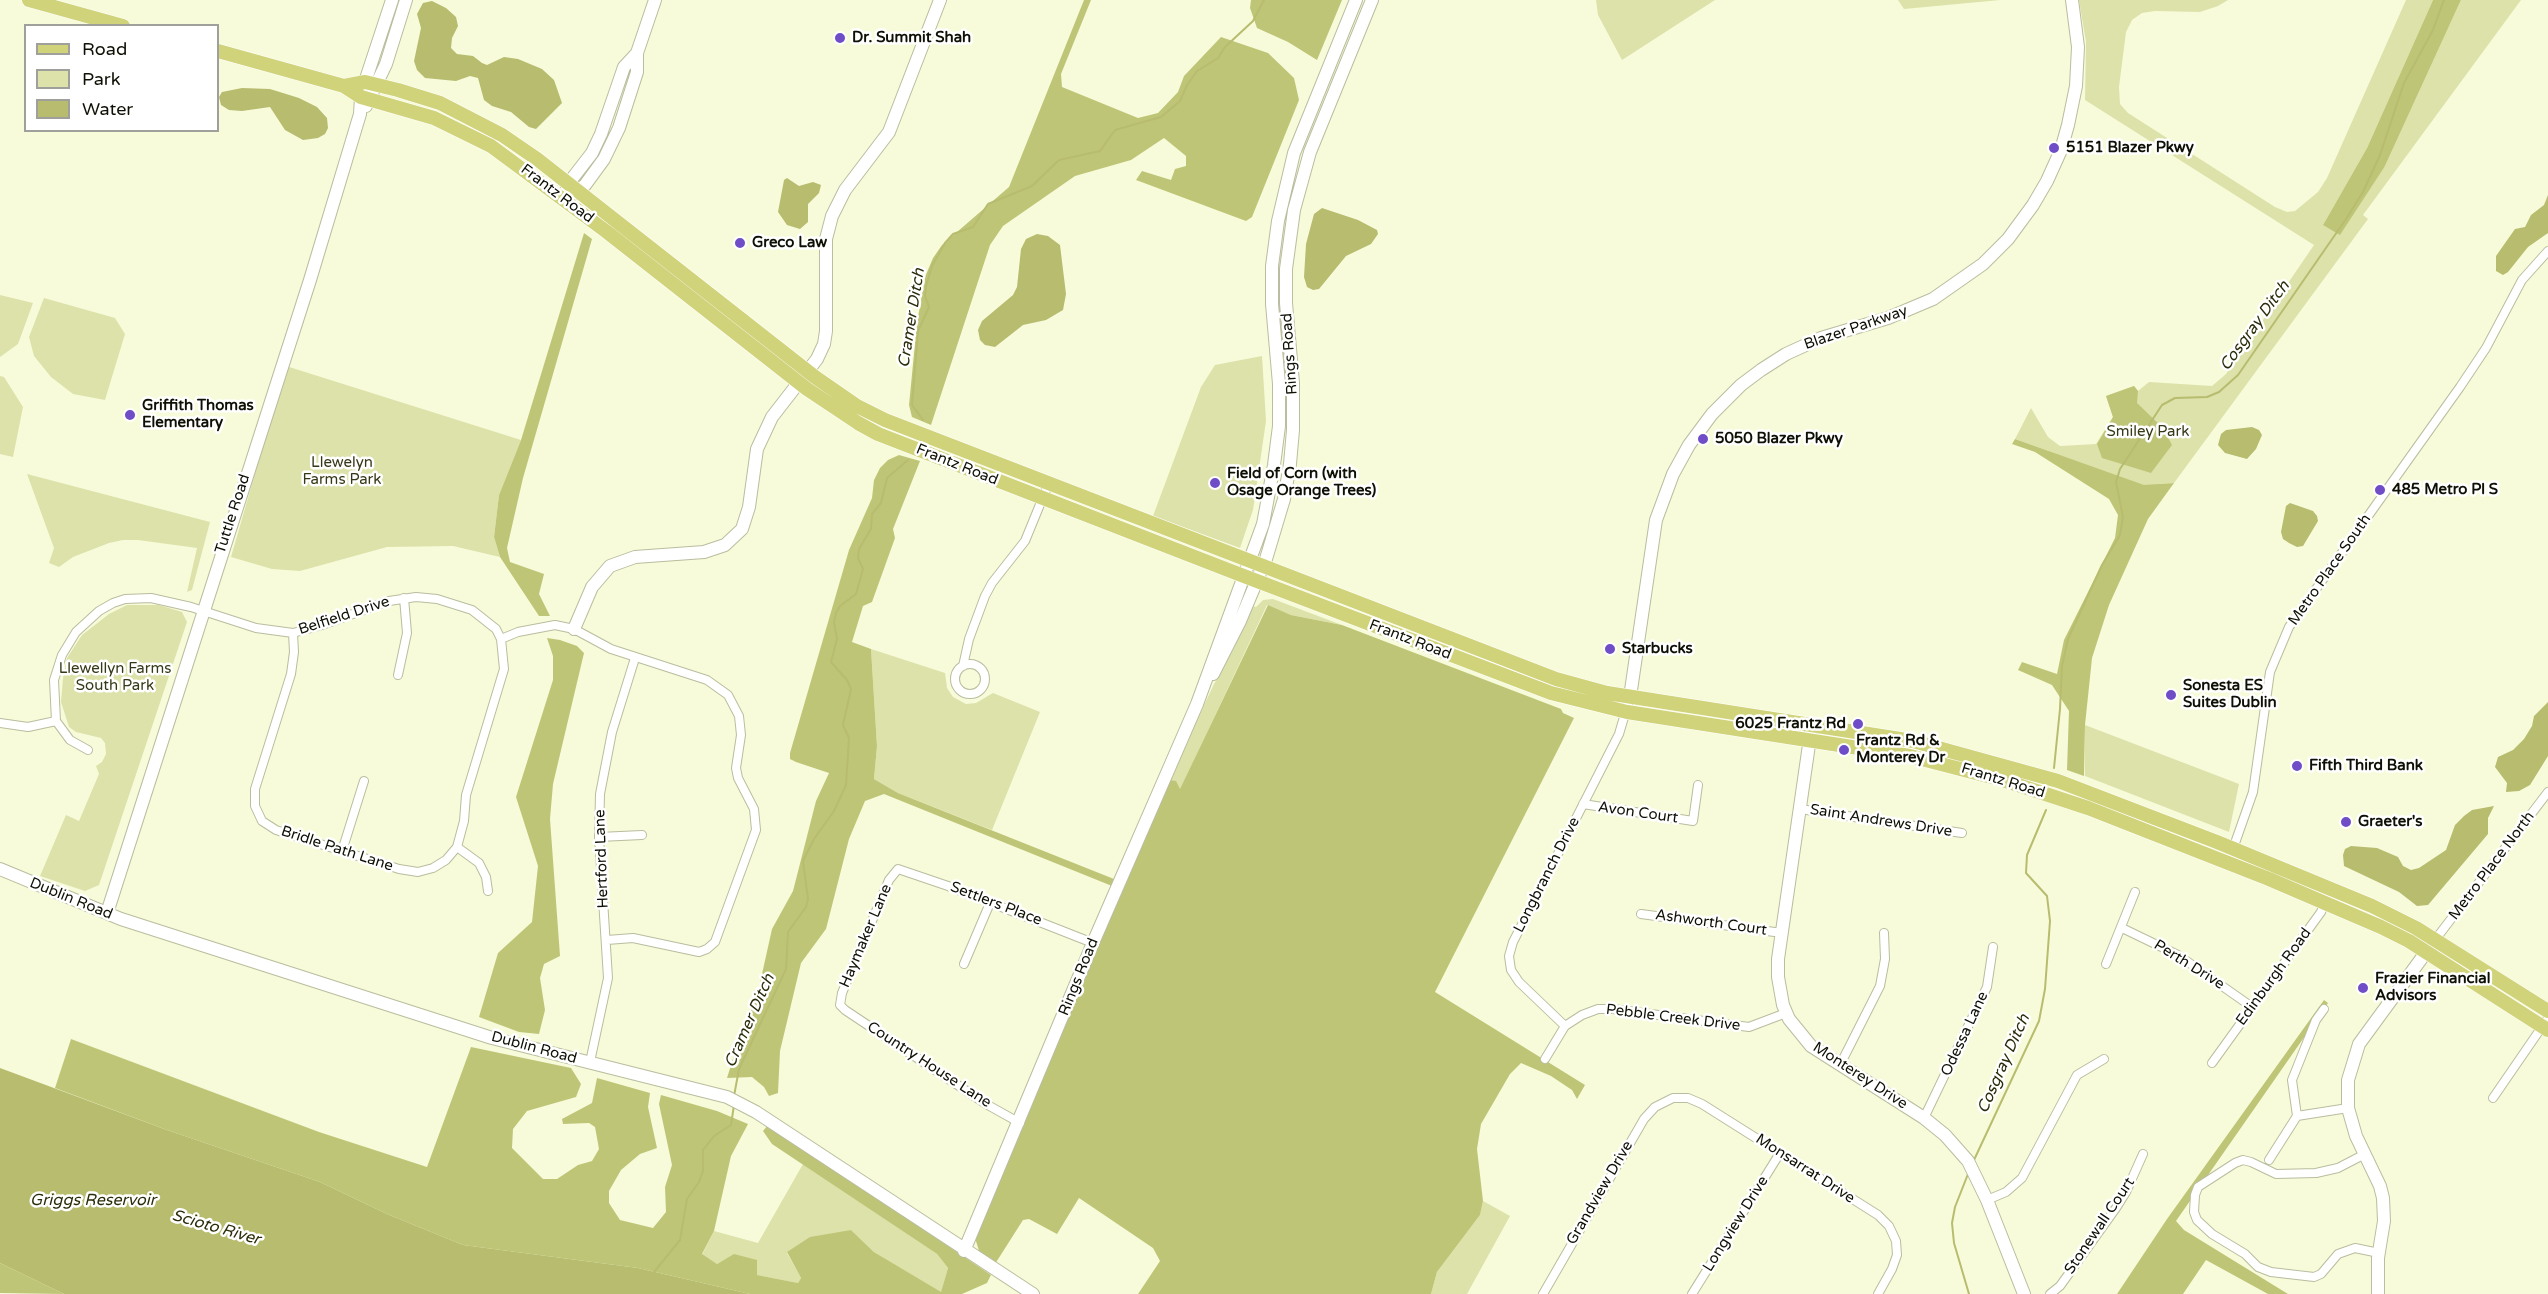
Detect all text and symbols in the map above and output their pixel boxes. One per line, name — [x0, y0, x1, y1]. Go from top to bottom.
legend — [24, 24, 219, 132]
place label: Dr. Summit Shah — [852, 29, 971, 47]
marker: Dr. Summit Shah — [833, 31, 847, 45]
text: Road — [82, 38, 127, 60]
text: Park — [82, 68, 120, 90]
text: Water — [82, 98, 133, 120]
place label: 5151 Blazer Pkwy — [2066, 139, 2194, 157]
marker: 5151 Blazer Pkwy — [2047, 141, 2061, 155]
street label: Frantz Road — [517, 161, 597, 227]
place label: Greco Law — [752, 234, 827, 252]
marker: Greco Law — [733, 236, 747, 250]
water label: Cramer Ditch — [895, 267, 929, 369]
water label: Cosgray Ditch — [2216, 277, 2294, 375]
street label: Blazer Parkway — [1802, 302, 1910, 354]
street label: Rings Road — [1278, 313, 1302, 395]
place label: Griffith Thomas Elementary — [142, 397, 254, 432]
marker: Griffith Thomas Elementary — [123, 408, 137, 422]
park label: Smiley Park — [2107, 423, 2189, 441]
place label: 5050 Blazer Pkwy — [1715, 430, 1843, 448]
marker: 5050 Blazer Pkwy — [1696, 432, 1710, 446]
street label: Frantz Road — [913, 440, 1001, 490]
park label: Llewelyn Farms Park — [302, 454, 382, 489]
place label: Field of Corn (with Osage Orange Trees) — [1227, 465, 1376, 500]
street label: Tuttle Road — [212, 472, 254, 556]
marker: Field of Corn (with Osage Orange Trees) — [1208, 476, 1222, 490]
place label: 485 Metro Pl S — [2392, 481, 2498, 499]
marker: 485 Metro Pl S — [2373, 483, 2387, 497]
street label: Metro Place South — [2285, 511, 2375, 629]
street label: Belfield Drive — [296, 593, 392, 639]
street label: Frantz Road — [1366, 616, 1454, 664]
place label: Starbucks — [1622, 640, 1693, 658]
marker: Starbucks — [1603, 642, 1617, 656]
park label: Llewellyn Farms South Park — [59, 660, 171, 695]
place label: Sonesta ES Suites Dublin — [2183, 677, 2277, 712]
marker: Sonesta ES Suites Dublin — [2164, 688, 2178, 702]
place label: 6025 Frantz Rd — [1735, 715, 1846, 733]
marker: 6025 Frantz Rd — [1851, 717, 1865, 731]
place label: Frantz Rd & Monterey Dr — [1856, 732, 1945, 767]
marker: Frantz Rd & Monterey Dr — [1837, 743, 1851, 757]
place label: Fifth Third Bank — [2309, 757, 2423, 775]
marker: Fifth Third Bank — [2290, 759, 2304, 773]
street label: Frantz Road — [1959, 760, 2047, 802]
street label: Avon Court — [1597, 798, 1679, 828]
street label: Saint Andrews Drive — [1809, 801, 1953, 841]
street label: Metro Place North — [2445, 808, 2539, 924]
street label: Hertford Lane — [591, 809, 613, 909]
place label: Graeter's — [2358, 813, 2422, 831]
street label: Longbranch Drive — [1510, 814, 1584, 936]
marker: Graeter's — [2339, 815, 2353, 829]
street label: Bridle Path Lane — [279, 822, 395, 876]
street label: Dublin Road — [27, 874, 115, 924]
street label: Settlers Place — [948, 878, 1044, 930]
street label: Haymaker Lane — [836, 882, 896, 990]
street label: Ashworth Court — [1654, 906, 1768, 940]
street label: Edinburgh Road — [2233, 925, 2315, 1029]
street label: Rings Road — [1055, 936, 1103, 1018]
street label: Perth Drive — [2150, 936, 2228, 994]
place label: Frazier Financial Advisors — [2375, 970, 2491, 1005]
water label: Cramer Ditch — [721, 971, 779, 1071]
marker: Frazier Financial Advisors — [2356, 981, 2370, 995]
street label: Odessa Lane — [1938, 989, 1992, 1079]
street label: Pebble Creek Drive — [1605, 1001, 1741, 1035]
water label: Cosgray Ditch — [1974, 1012, 2034, 1116]
street label: Country House Lane — [864, 1018, 994, 1112]
street label: Dublin Road — [489, 1028, 579, 1068]
street label: Monterey Drive — [1809, 1039, 1911, 1113]
street label: Monsarrat Drive — [1752, 1130, 1858, 1208]
street label: Grandview Drive — [1563, 1138, 1637, 1248]
street label: Longview Drive — [1699, 1173, 1773, 1275]
street label: Stonewall Court — [2061, 1174, 2139, 1278]
water label: Griggs Reservoir — [30, 1191, 156, 1211]
water label: Scioto River — [170, 1206, 262, 1250]

